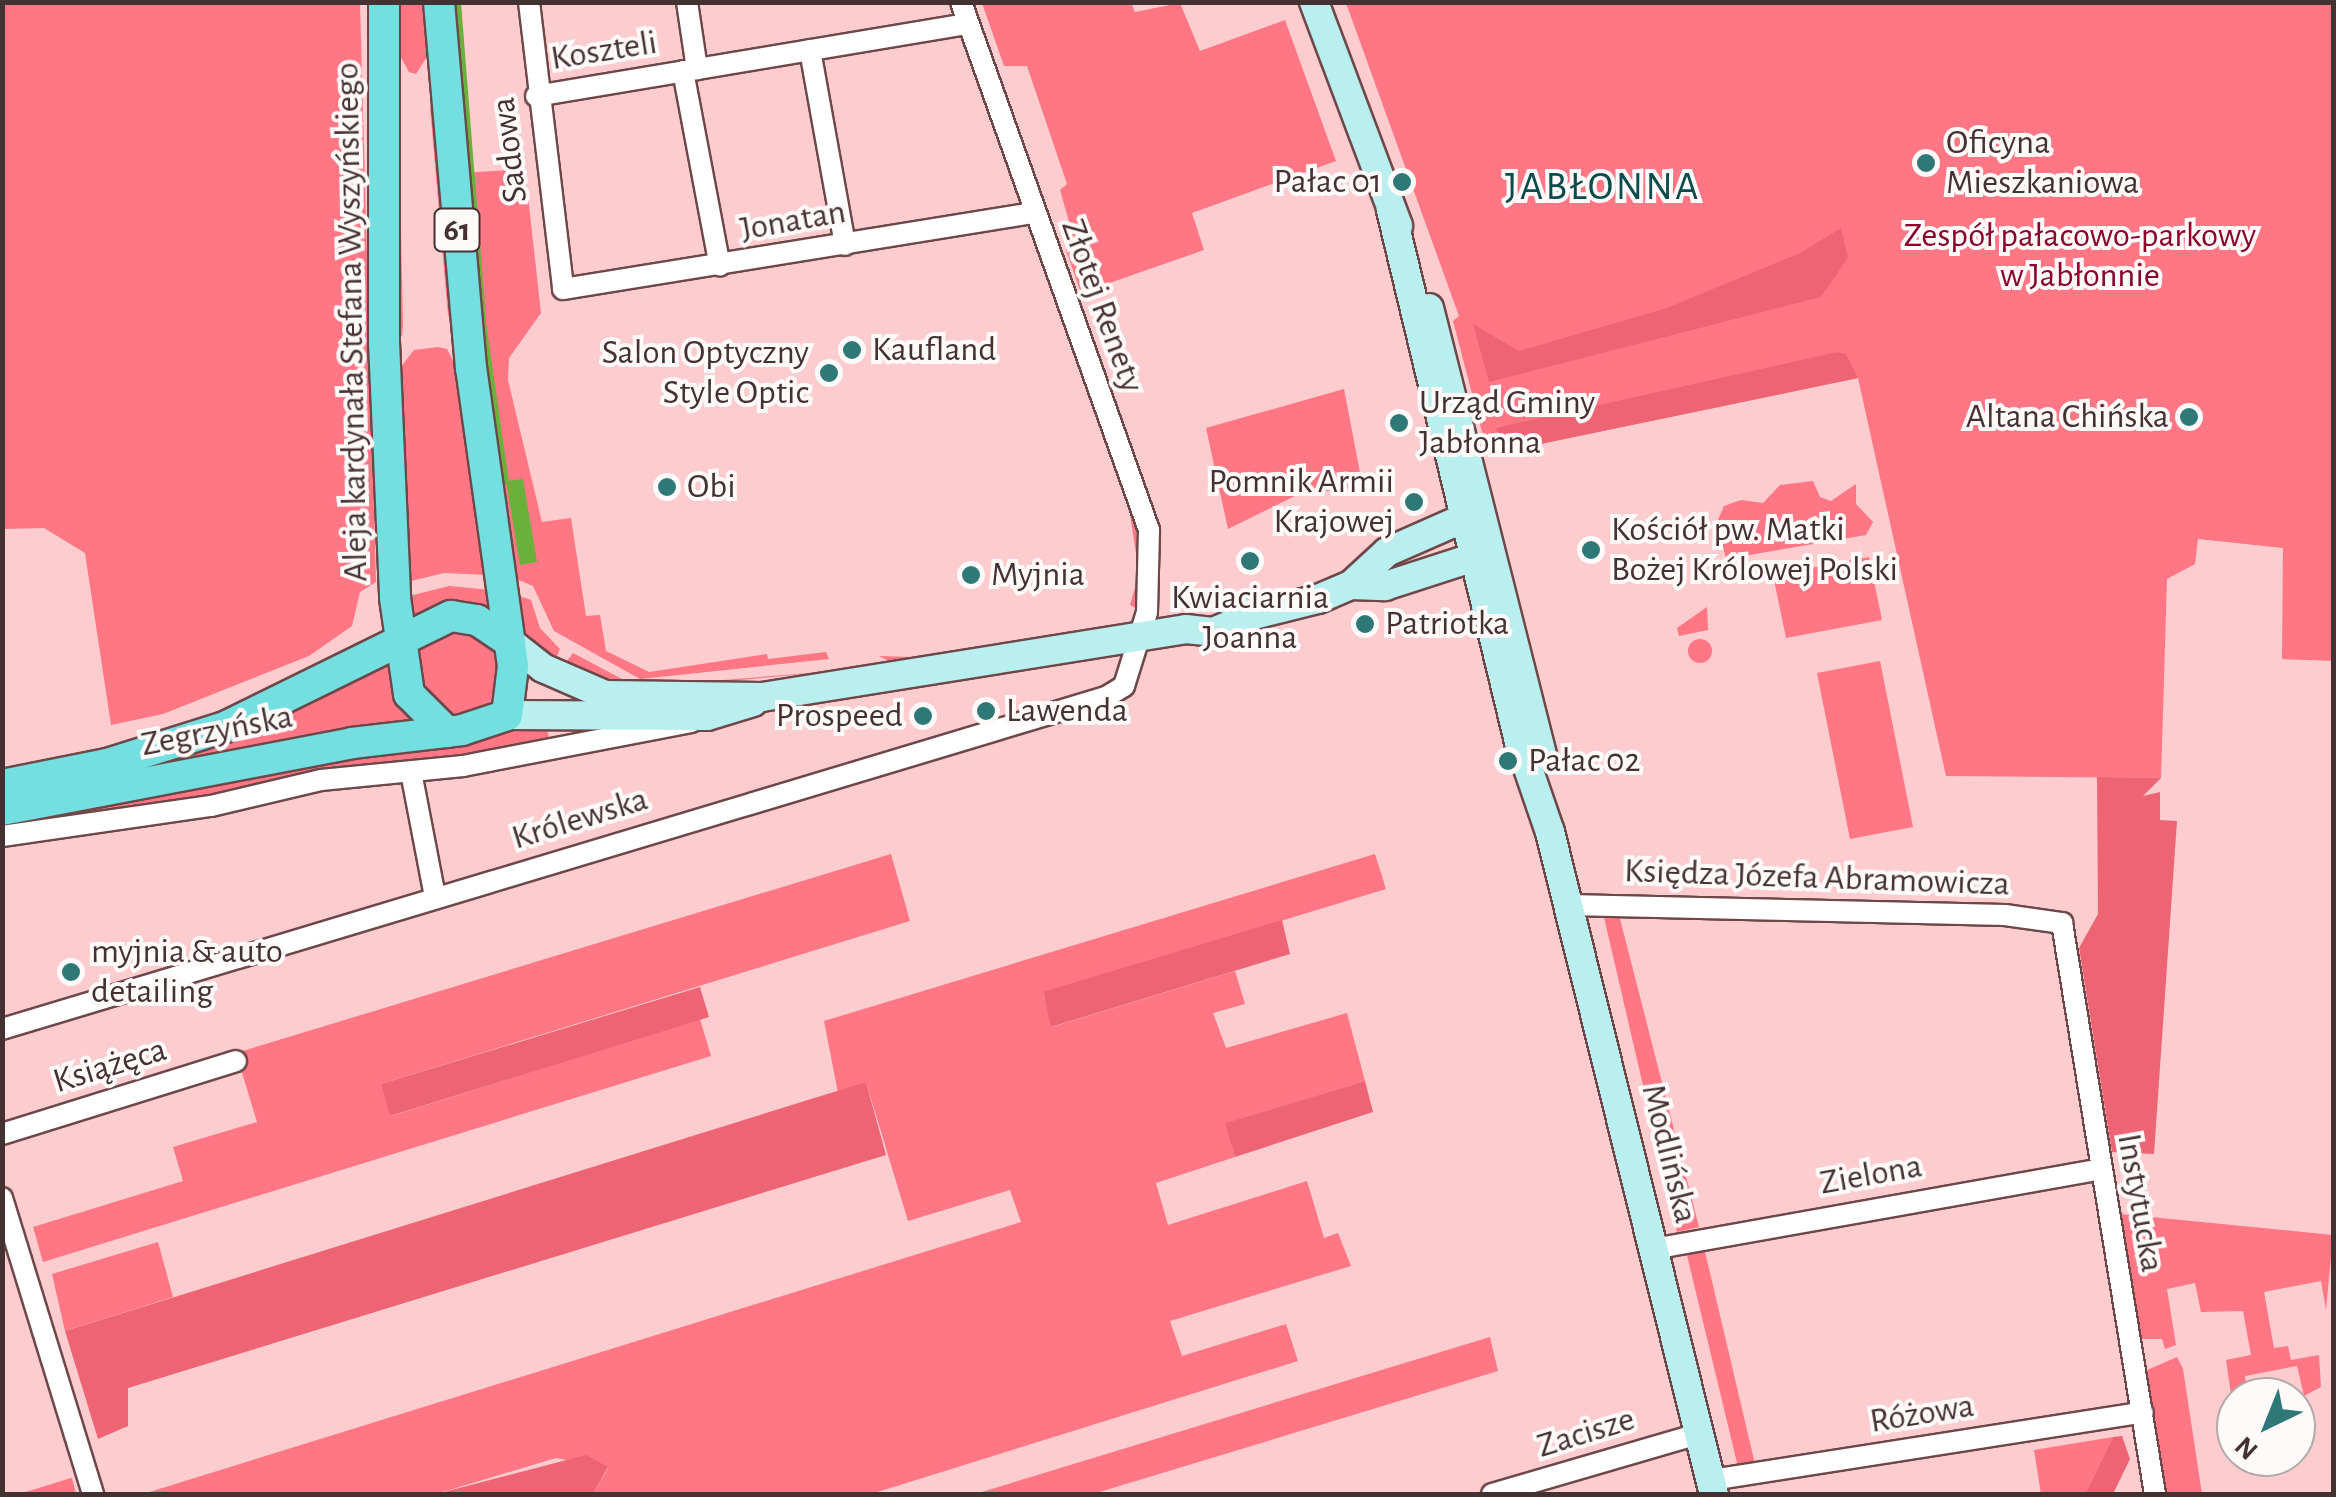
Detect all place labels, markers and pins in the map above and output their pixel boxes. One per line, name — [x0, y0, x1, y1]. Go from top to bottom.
place label: Oficyna Mieszkaniowa — [1946, 122, 2139, 204]
marker: Oficyna Mieszkaniowa — [1915, 152, 1937, 174]
place label: Pałac 01 — [1274, 161, 1382, 203]
marker: Pałac 01 — [1391, 171, 1413, 193]
place label: Kaufland — [872, 329, 996, 371]
place label: Salon Optyczny Style Optic — [602, 332, 809, 414]
marker: Kaufland — [841, 339, 863, 361]
marker: Salon Optyczny Style Optic — [818, 362, 840, 384]
place label: Urząd Gminy Jabłonna — [1419, 382, 1595, 464]
place label: Altana Chińska — [1966, 396, 2169, 438]
marker: Altana Chińska — [2178, 406, 2200, 428]
marker: Urząd Gminy Jabłonna — [1388, 412, 1410, 434]
place label: Pomnik Armii Krajowej — [1208, 461, 1394, 543]
place label: Obi — [687, 466, 736, 508]
marker: Obi — [656, 476, 678, 498]
marker: Pomnik Armii Krajowej — [1403, 491, 1425, 513]
place label: Kościół pw. Matki Bożej Królowej Polski — [1611, 509, 1898, 591]
marker: Kościół pw. Matki Bożej Królowej Polski — [1580, 539, 1602, 561]
marker: Kwiaciarnia Joanna — [1239, 550, 1261, 572]
place label: Myjnia — [991, 554, 1085, 596]
marker: Myjnia — [960, 564, 982, 586]
place label: Kwiaciarnia Joanna — [1171, 577, 1329, 659]
place label: Patriotka — [1385, 603, 1509, 645]
marker: Patriotka — [1354, 613, 1376, 635]
place label: Lawenda — [1006, 690, 1128, 732]
place label: Prospeed — [776, 695, 903, 737]
marker: Lawenda — [975, 700, 997, 722]
marker: Prospeed — [912, 705, 934, 727]
place label: Pałac 02 — [1528, 740, 1640, 782]
marker: Pałac 02 — [1497, 750, 1519, 772]
place label: myjnia & auto detailing — [91, 931, 283, 1013]
marker: myjnia & auto detailing — [60, 961, 82, 983]

